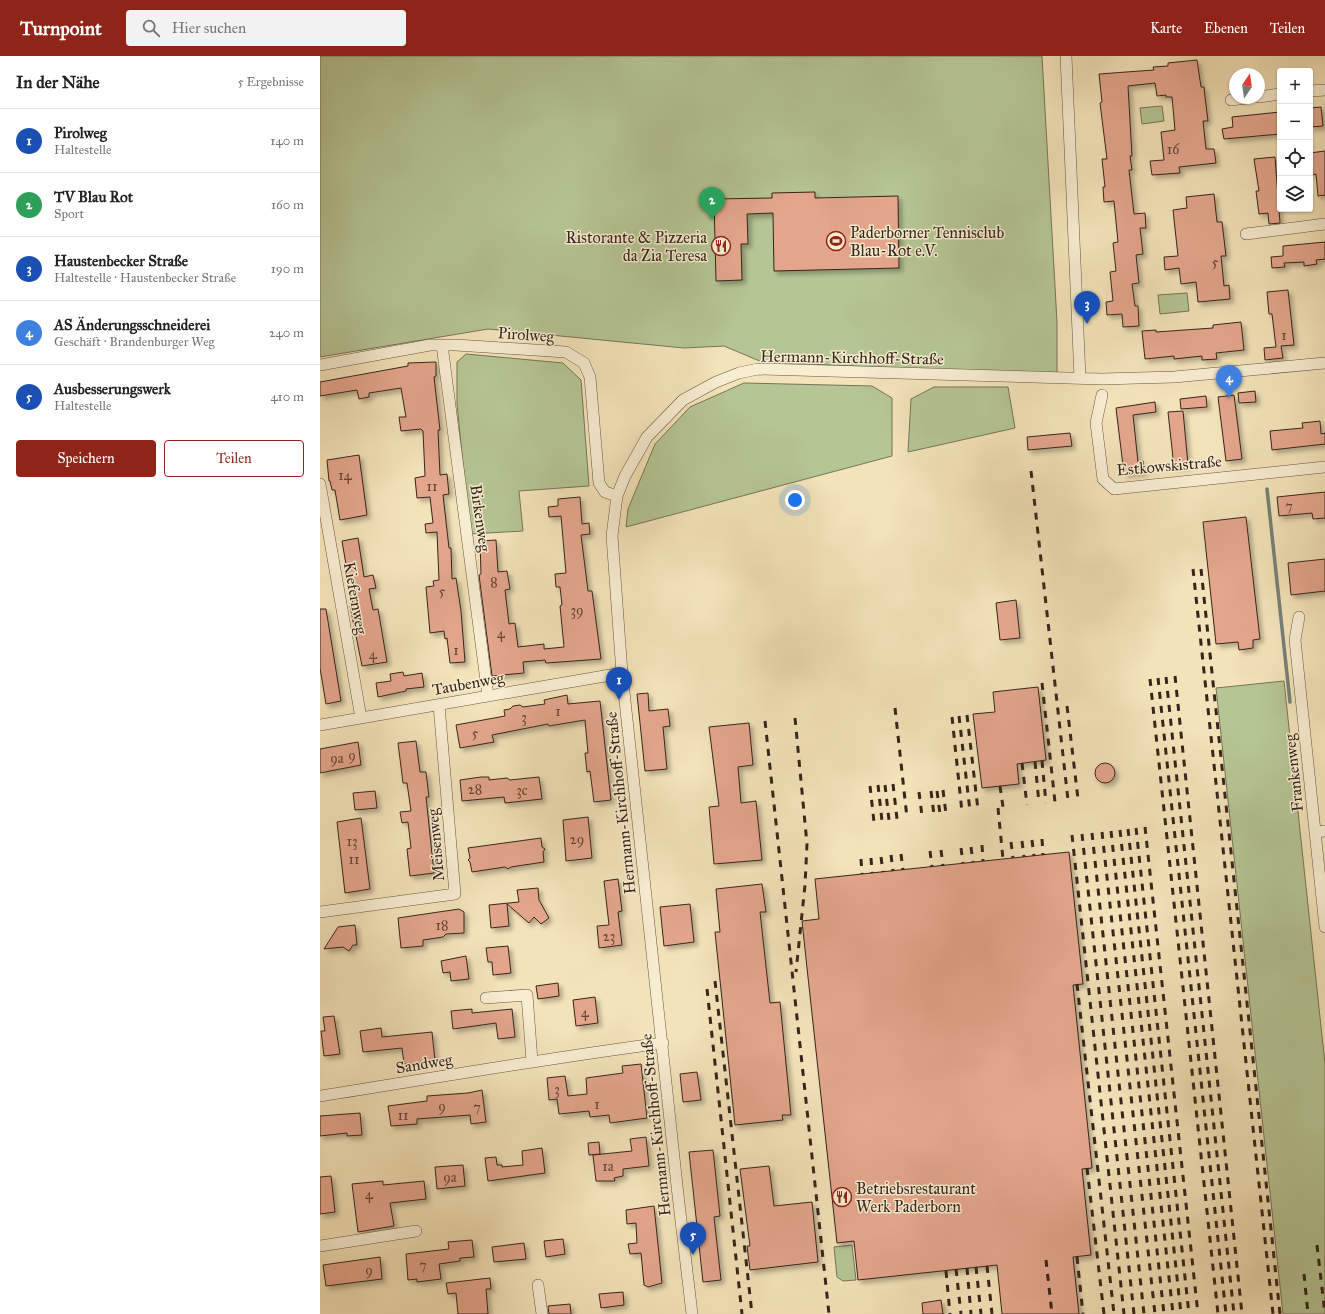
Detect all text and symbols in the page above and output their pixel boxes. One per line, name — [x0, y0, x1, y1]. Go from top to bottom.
search box — [126, 10, 406, 46]
text: Turnpoint — [20, 17, 102, 40]
icon: search — [140, 17, 162, 39]
text: Hier suchen — [172, 19, 246, 37]
text: Karte — [1150, 20, 1182, 37]
text: Ebenen — [1204, 20, 1248, 37]
text: Teilen — [1270, 20, 1305, 37]
north arrow — [1229, 68, 1265, 104]
map controls — [1277, 68, 1313, 212]
button: + — [1277, 68, 1313, 104]
text: In der Nähe — [16, 72, 100, 93]
text: 5 Ergebnisse — [238, 74, 304, 90]
button: − — [1277, 104, 1313, 140]
text: Pirolweg — [54, 124, 107, 142]
text: 1 — [26, 133, 32, 149]
text: 140 m — [270, 133, 304, 149]
button: locate — [1277, 140, 1313, 176]
house number: 16 — [1167, 141, 1180, 158]
text: Haltestelle — [54, 142, 111, 158]
button: layers — [1277, 176, 1313, 212]
pin: 2 — [699, 187, 725, 220]
text: TV Blau Rot — [54, 188, 133, 206]
text: 2 — [26, 197, 32, 213]
text: 160 m — [271, 197, 304, 213]
text: Sport — [54, 206, 84, 222]
place label: Paderborner Tennisclub Blau-Rot e.V. — [850, 223, 1004, 260]
place label: Ristorante & Pizzeria da Zia Teresa — [565, 228, 707, 265]
sports icon: Paderborner Tennisclub Blau-Rot e.V. — [825, 230, 847, 252]
restaurant icon: Ristorante & Pizzeria da Zia Teresa — [710, 235, 732, 257]
text: Haustenbecker Straße — [54, 252, 188, 270]
house number: 5 — [1212, 254, 1219, 271]
text: 3 — [26, 261, 32, 277]
text: 190 m — [271, 261, 304, 277]
text: Haltestelle · Haustenbecker Straße — [54, 270, 236, 286]
pin: 3 — [1074, 291, 1100, 324]
text: AS Änderungsschneiderei — [54, 316, 210, 334]
street label: Pirolweg — [497, 323, 555, 347]
text: 4 — [25, 325, 33, 341]
text: 240 m — [269, 325, 304, 341]
house number: 1 — [1281, 327, 1287, 344]
text: Geschäft · Brandenburger Weg — [54, 334, 215, 350]
street label: Hermann-Kirchhoff-Straße — [760, 346, 944, 369]
pin: 4 — [1216, 365, 1242, 398]
text: Ausbesserungswerk — [54, 380, 171, 398]
text: 5 — [26, 389, 32, 405]
text: 410 m — [270, 389, 304, 405]
text: Haltestelle — [54, 398, 111, 414]
button: Speichern — [16, 440, 156, 477]
button: Teilen — [164, 440, 304, 477]
street label: Estkowskistraße — [1116, 451, 1223, 480]
house number: 14 — [338, 467, 353, 484]
house number: 11 — [426, 478, 438, 495]
street label: Birkenweg — [465, 483, 495, 554]
your location — [785, 490, 805, 510]
house number: 7 — [1285, 498, 1293, 515]
street label: Kiefernweg — [339, 560, 371, 636]
house number: 8 — [490, 574, 498, 591]
house number: 5 — [439, 583, 446, 600]
house number: 39 — [570, 602, 584, 619]
house number: 4 — [497, 625, 506, 642]
house number: 1 — [453, 642, 459, 659]
house number: 4 — [369, 646, 378, 663]
pin: 1 — [606, 667, 632, 700]
street label: Taubenweg — [431, 668, 506, 700]
house number: 1 — [555, 703, 561, 720]
house number: 3 — [521, 709, 527, 726]
street label: Hermann-Kirchhoff-Straße — [601, 710, 640, 895]
house number: 5 — [472, 725, 479, 742]
street label: Frankenweg — [1280, 732, 1308, 813]
house number: 9 — [348, 747, 356, 764]
house number: 9a — [330, 750, 344, 767]
house number: 28 — [468, 781, 482, 798]
house number: 3c — [516, 782, 528, 799]
street label: Meisenweg — [423, 807, 449, 882]
house number: 29 — [570, 831, 584, 848]
house number: 13 — [346, 833, 358, 850]
house number: 11 — [348, 851, 360, 868]
house number: 18 — [436, 917, 448, 934]
house number: 23 — [603, 928, 615, 945]
house number: 4 — [581, 1004, 590, 1021]
street label: Hermann-Kirchhoff-Straße — [636, 1032, 675, 1217]
street label: Sandweg — [394, 1050, 454, 1078]
house number: 3 — [554, 1081, 560, 1098]
house number: 1 — [594, 1096, 600, 1113]
house number: 9 — [438, 1098, 446, 1115]
house number: 7 — [473, 1099, 481, 1116]
house number: 11 — [397, 1107, 409, 1124]
house number: 1a — [602, 1158, 614, 1175]
house number: 9a — [443, 1169, 457, 1186]
place label: Betriebsrestaurant Werk Paderborn — [856, 1179, 976, 1216]
house number: 4 — [365, 1186, 374, 1203]
restaurant icon: Betriebsrestaurant Werk Paderborn — [831, 1186, 853, 1208]
pin: 5 — [680, 1222, 706, 1255]
house number: 7 — [419, 1257, 427, 1274]
house number: 9 — [365, 1262, 373, 1279]

